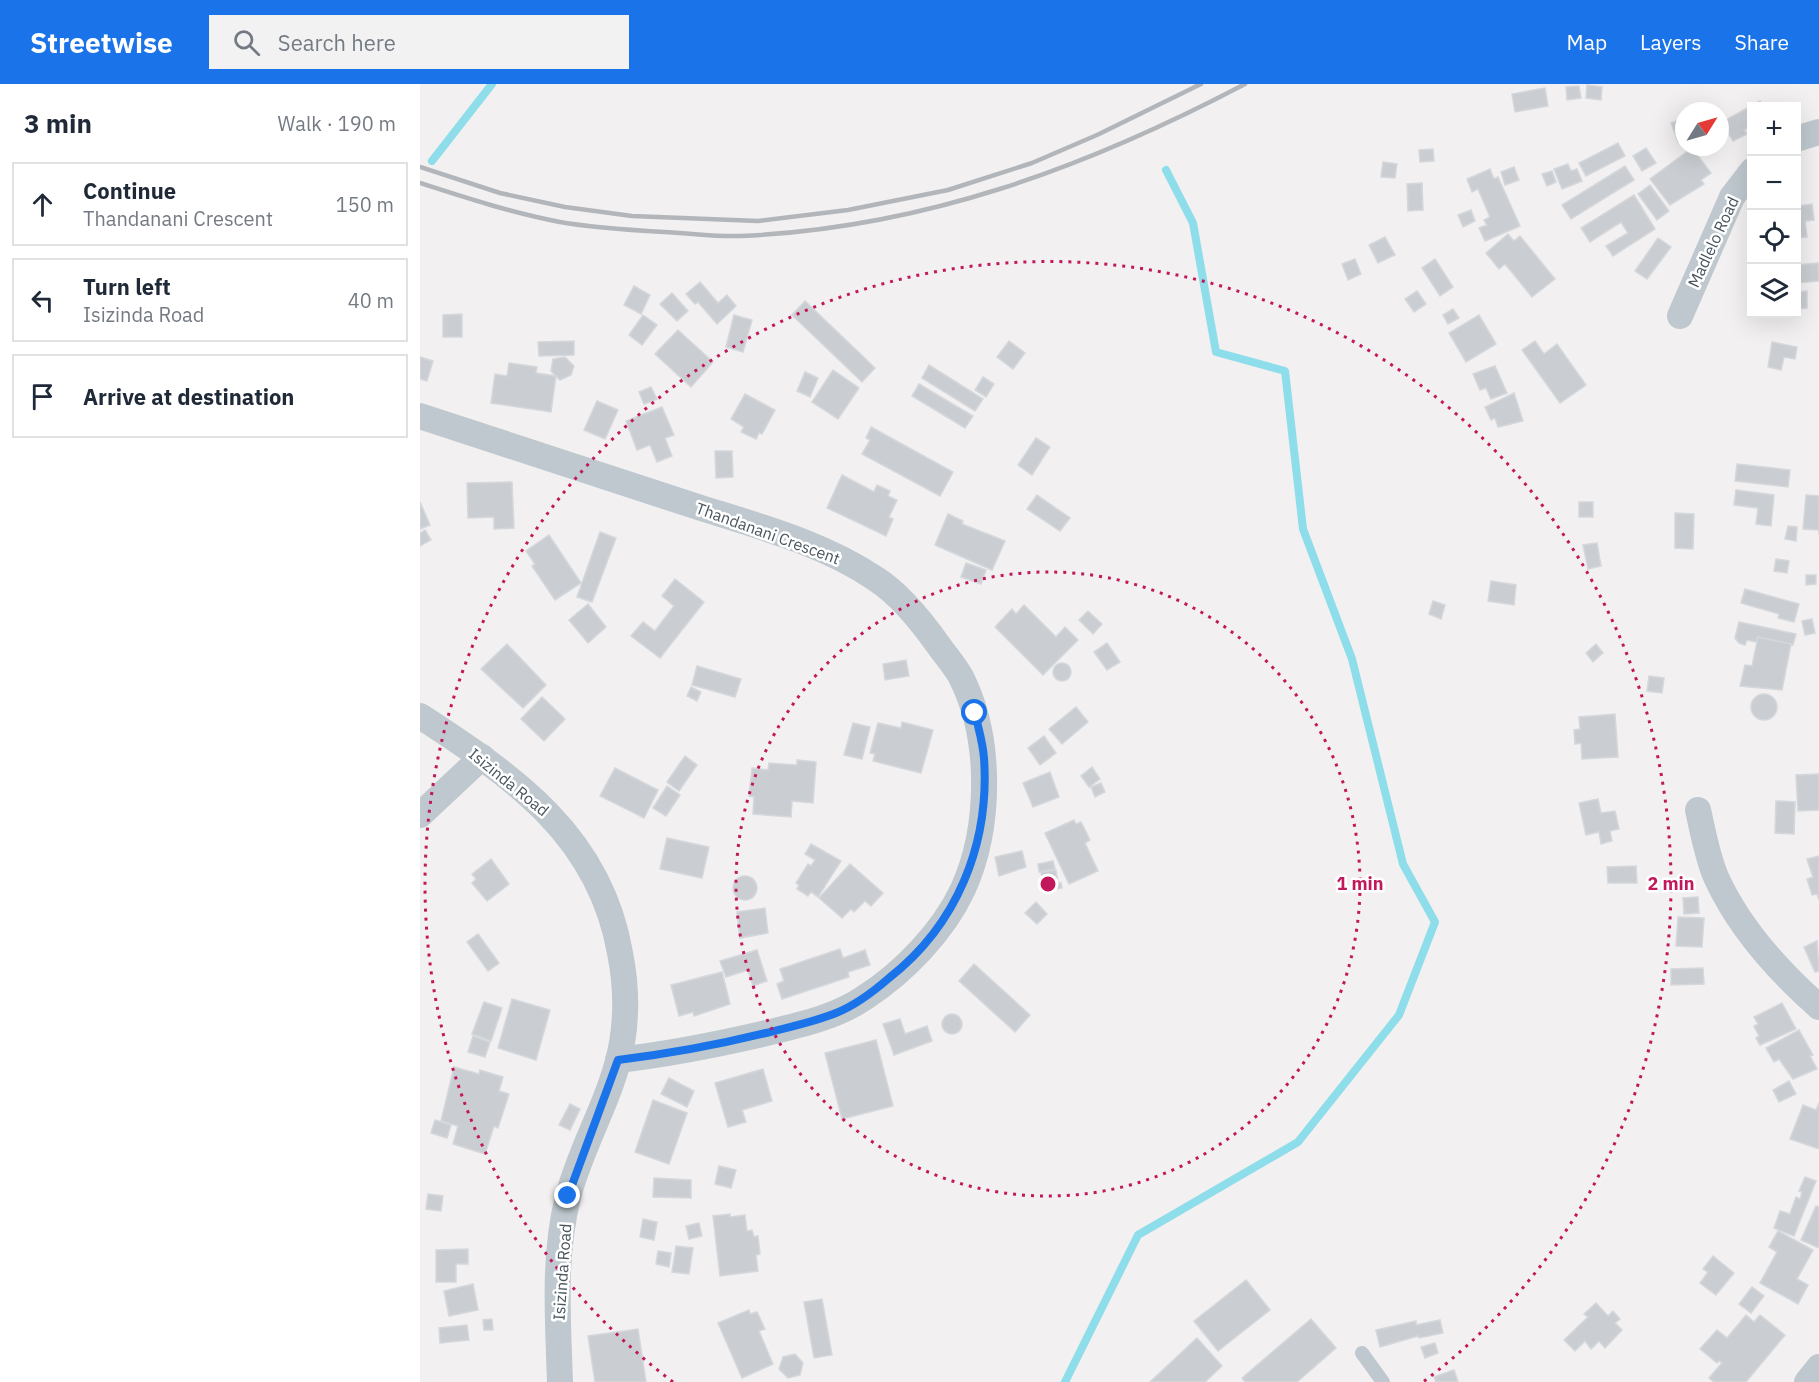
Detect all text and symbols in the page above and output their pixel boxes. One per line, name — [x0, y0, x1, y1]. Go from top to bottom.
search box — [209, 15, 629, 69]
text: Streetwise — [30, 24, 173, 61]
icon: search — [230, 26, 263, 59]
text: Search here — [278, 28, 396, 57]
text: Map — [1567, 28, 1607, 56]
text: Layers — [1640, 28, 1702, 56]
text: Share — [1735, 28, 1789, 56]
north arrow — [1675, 102, 1729, 156]
map controls — [1747, 102, 1801, 318]
button: + — [1747, 102, 1801, 156]
text: 3 min — [24, 106, 92, 140]
text: Walk · 190 m — [278, 110, 396, 137]
button: − — [1747, 156, 1801, 210]
text: Continue — [83, 176, 176, 205]
icon: ahead — [26, 188, 59, 221]
text: 150 m — [336, 191, 394, 218]
street label: Madlelo Road — [1683, 193, 1743, 291]
text: Thandanani Crescent — [83, 205, 273, 232]
button: locate — [1747, 210, 1801, 264]
button: layers — [1747, 264, 1801, 318]
text: Turn left — [83, 272, 171, 301]
icon: left — [26, 284, 59, 317]
text: 40 m — [348, 287, 394, 314]
text: Isizinda Road — [83, 301, 204, 328]
icon: arrive — [26, 380, 59, 413]
text: Arrive at destination — [83, 382, 294, 411]
street label: Thandanani Crescent — [693, 498, 843, 568]
route start — [961, 699, 987, 725]
street label: Isizinda Road — [465, 744, 553, 820]
text: 1 min — [1336, 872, 1384, 895]
text: 2 min — [1647, 872, 1695, 895]
centre of rings — [1038, 874, 1058, 894]
route end — [554, 1182, 580, 1208]
street label: Isizinda Road — [549, 1223, 575, 1321]

